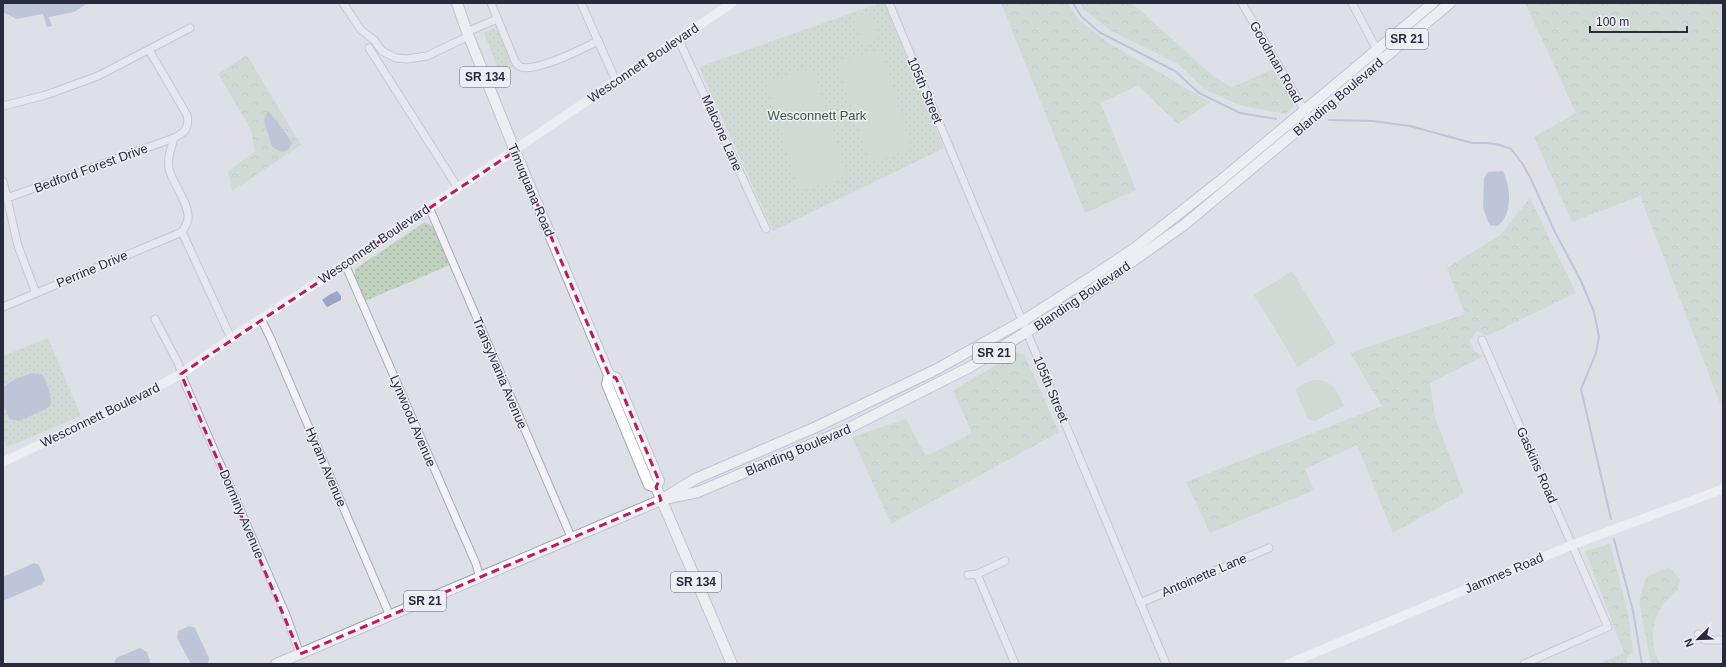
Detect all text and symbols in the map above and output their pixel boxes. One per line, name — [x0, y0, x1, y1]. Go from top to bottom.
scale bar — [1590, 8, 1687, 34]
text: 100 m — [1596, 15, 1629, 29]
street label: Goodman Road — [1247, 19, 1305, 105]
street label: Wesconnett Boulevard — [585, 20, 701, 106]
road number: SR 21 — [1386, 29, 1428, 49]
street label: 105th Street — [904, 54, 946, 126]
street label: Blanding Boulevard — [1290, 55, 1386, 139]
road number: SR 134 — [460, 67, 510, 87]
street label: Malcone Lane — [699, 93, 745, 173]
park label: Wesconnett Park — [768, 108, 867, 123]
street label: Bedford Forest Drive — [32, 140, 150, 196]
street label: Timuquana Road — [505, 141, 557, 239]
street label: Wesconnett Boulevard — [316, 201, 432, 287]
street label: Perrine Drive — [54, 247, 130, 291]
street label: Blanding Boulevard — [1031, 258, 1133, 334]
street label: Transylvania Avenue — [470, 315, 530, 431]
road number: SR 21 — [973, 343, 1015, 363]
street label: 105th Street — [1030, 353, 1072, 425]
street label: Lynwood Avenue — [387, 373, 439, 469]
street label: Wesconnett Boulevard — [38, 380, 162, 450]
street label: Blanding Boulevard — [743, 421, 853, 479]
street label: Hyram Avenue — [302, 425, 350, 509]
street label: Gaskins Road — [1514, 425, 1560, 505]
street label: Dorminy Avenue — [217, 467, 267, 561]
street label: Antoinette Lane — [1159, 550, 1249, 600]
street label: Jammes Road — [1462, 550, 1546, 596]
road number: SR 134 — [671, 572, 721, 592]
road number: SR 21 — [404, 591, 446, 611]
north arrow — [1678, 619, 1718, 659]
text: N — [1682, 637, 1696, 649]

